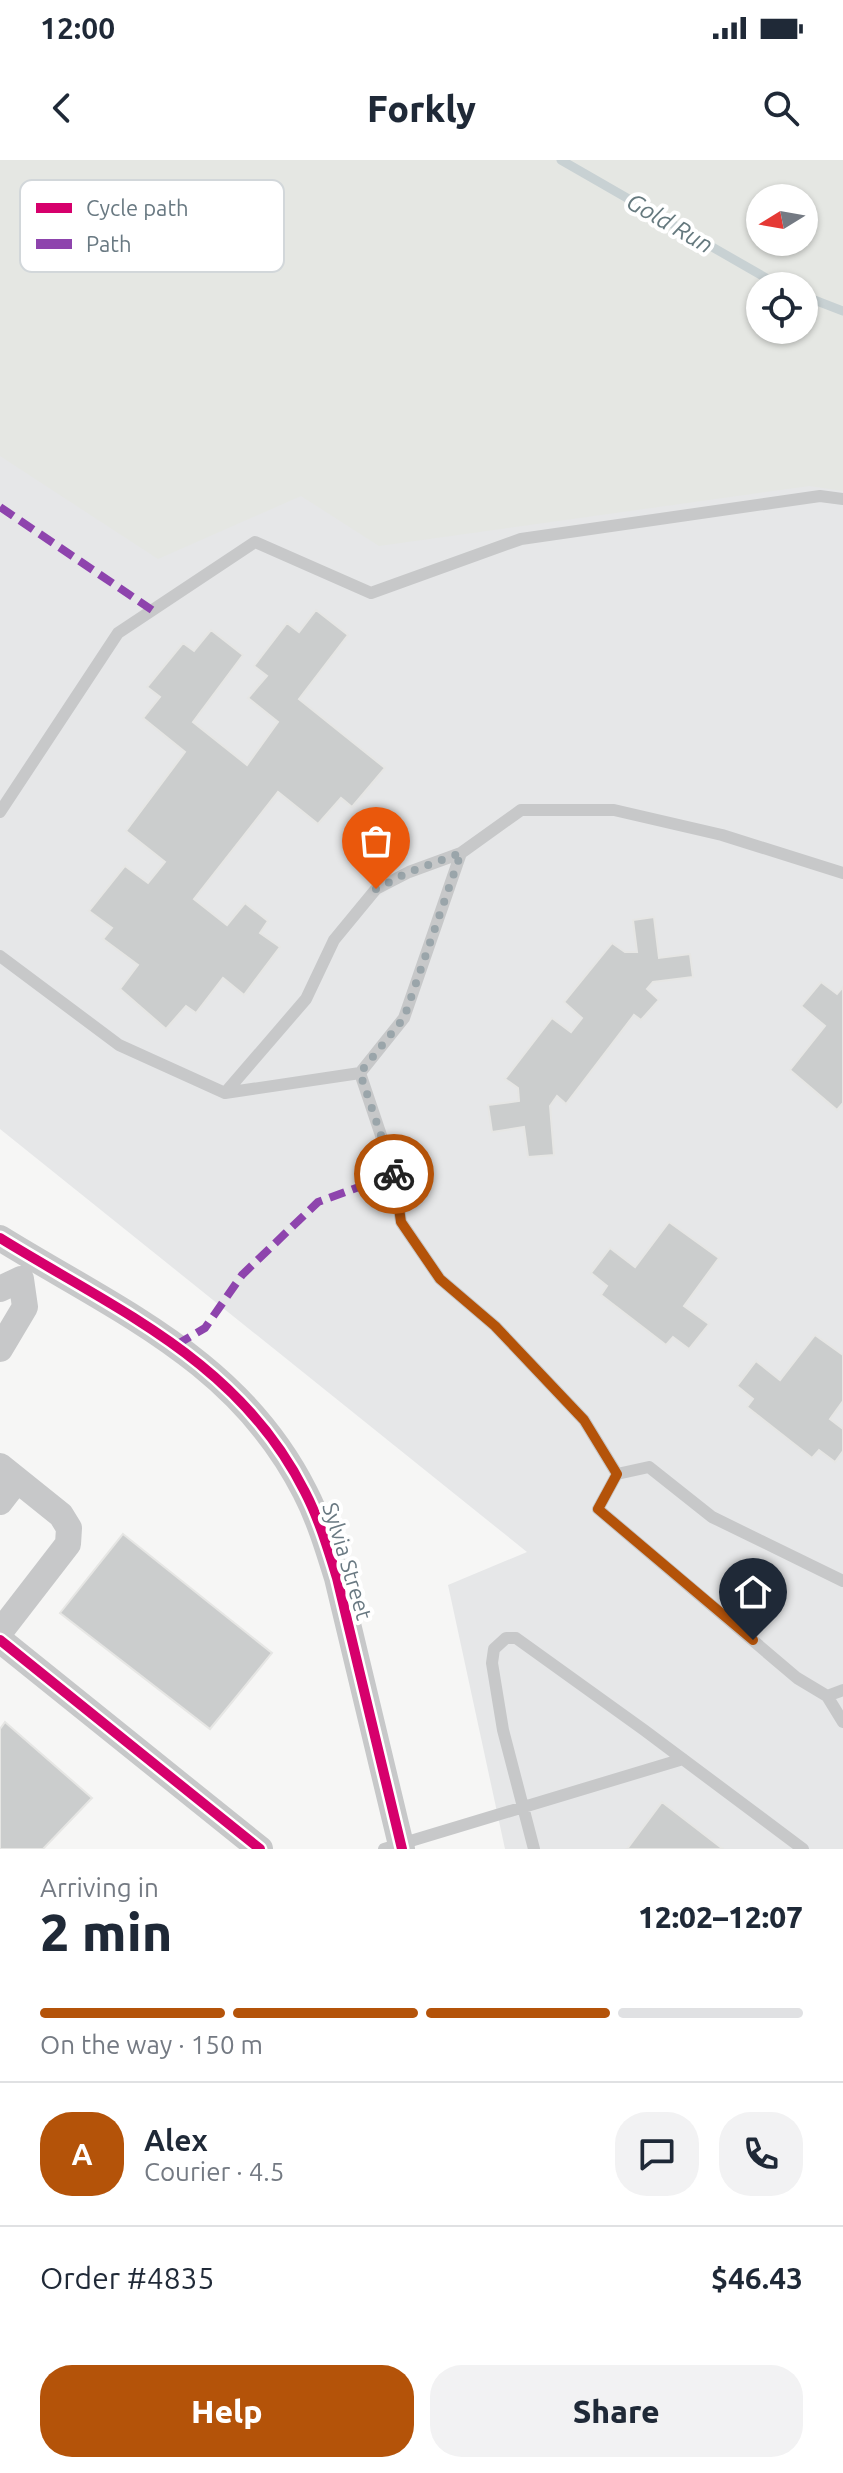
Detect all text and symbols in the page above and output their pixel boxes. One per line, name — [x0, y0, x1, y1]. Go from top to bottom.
text: 12:00 — [40, 11, 115, 45]
icon: back — [40, 86, 84, 130]
icon: search — [759, 86, 803, 130]
text: Forkly — [367, 88, 476, 129]
legend — [20, 180, 284, 272]
north arrow — [746, 184, 818, 256]
map controls — [746, 184, 818, 344]
water label: Gold Run — [622, 188, 718, 258]
text: Cycle path — [86, 195, 189, 220]
text: Path — [86, 231, 131, 256]
button: locate — [746, 272, 818, 344]
pin — [342, 807, 410, 889]
icon: bag — [354, 819, 398, 863]
courier — [354, 1134, 434, 1214]
icon: bike — [372, 1152, 416, 1196]
street label: Sylvia Street — [318, 1499, 378, 1623]
pin — [719, 1558, 787, 1640]
icon: home — [731, 1570, 775, 1614]
text: Arriving in — [40, 1873, 159, 1902]
text: 12:02–12:07 — [638, 1900, 803, 1934]
text: 2 min — [40, 1903, 172, 1961]
text: On the way · 150 m — [40, 2030, 263, 2059]
button: chat — [615, 2112, 699, 2196]
button: phone — [719, 2112, 803, 2196]
text: Alex — [144, 2123, 208, 2157]
text: A — [71, 2137, 93, 2171]
text: Courier · 4.5 — [144, 2157, 284, 2186]
text: Order #4835 — [40, 2261, 214, 2295]
text: $46.43 — [711, 2261, 803, 2295]
button: Help — [40, 2365, 414, 2457]
button: Share — [430, 2365, 803, 2457]

